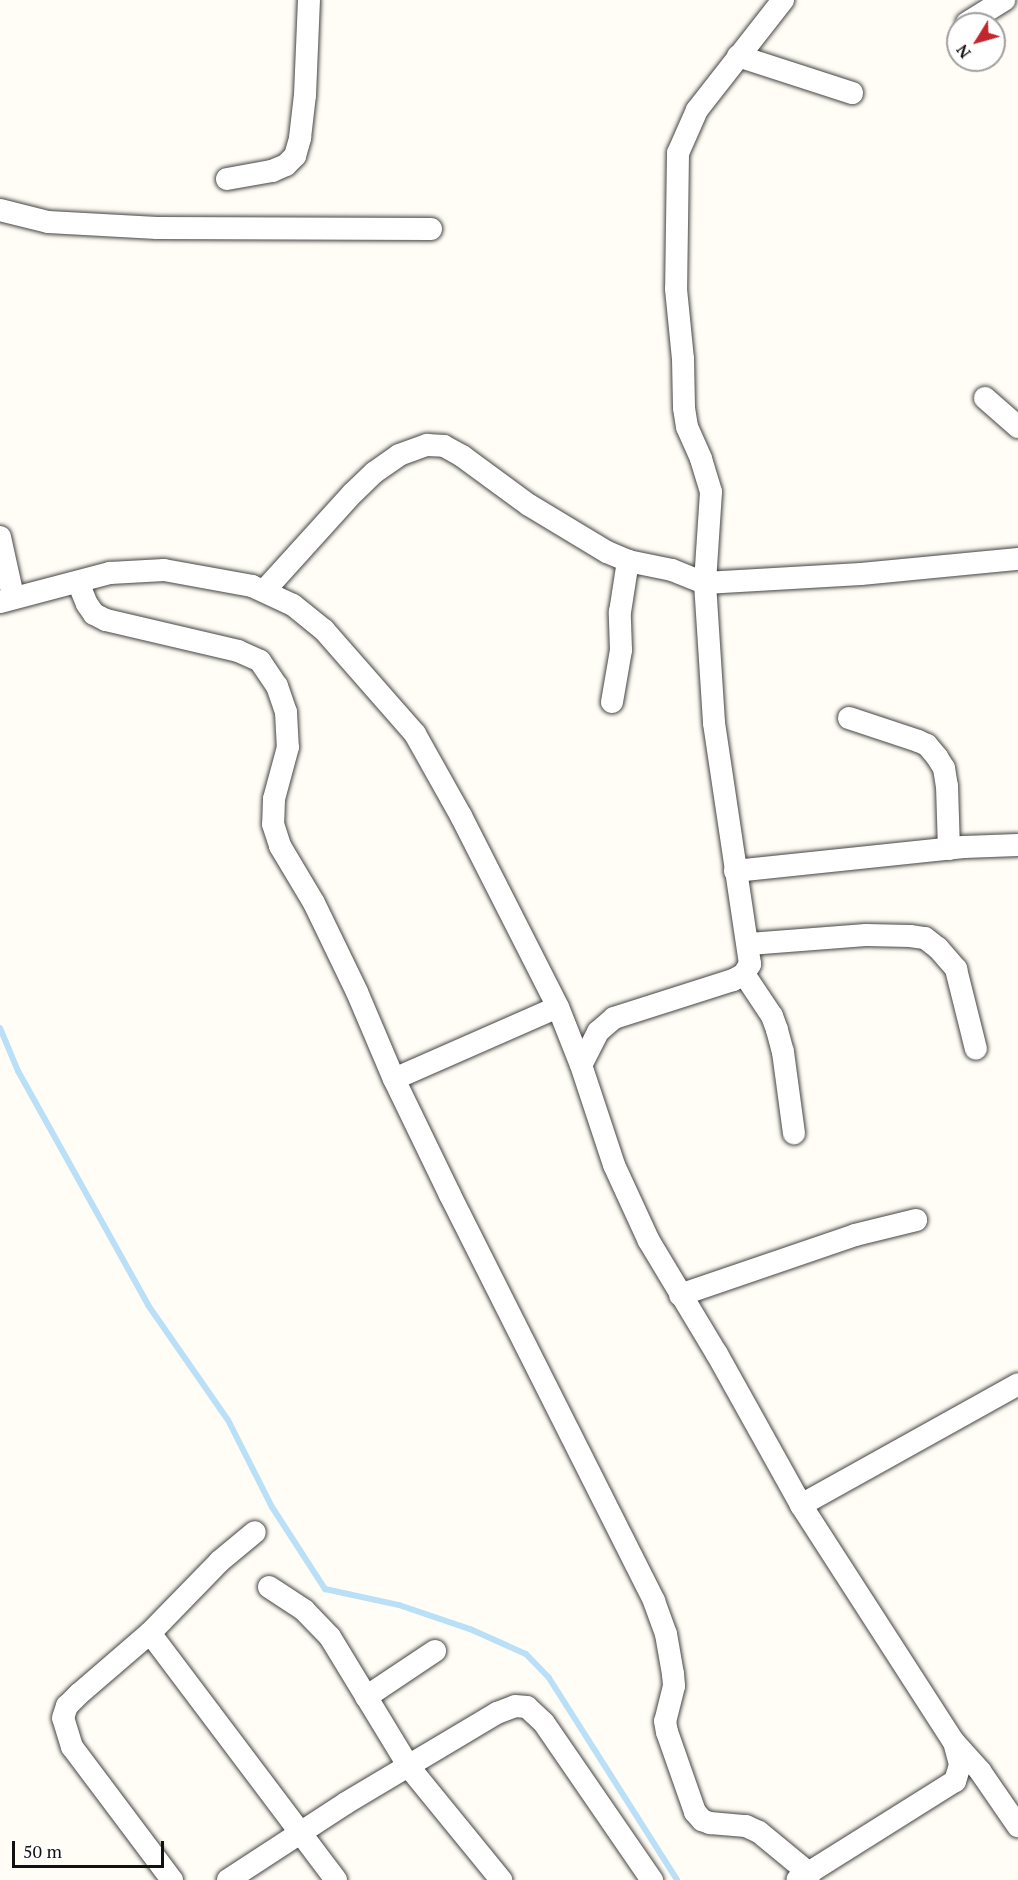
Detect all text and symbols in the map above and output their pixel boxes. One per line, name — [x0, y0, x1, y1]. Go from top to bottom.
north arrow — [946, 12, 1006, 72]
text: N — [951, 40, 976, 63]
scale bar — [15, 1829, 166, 1867]
text: 50 m — [23, 1839, 62, 1863]

